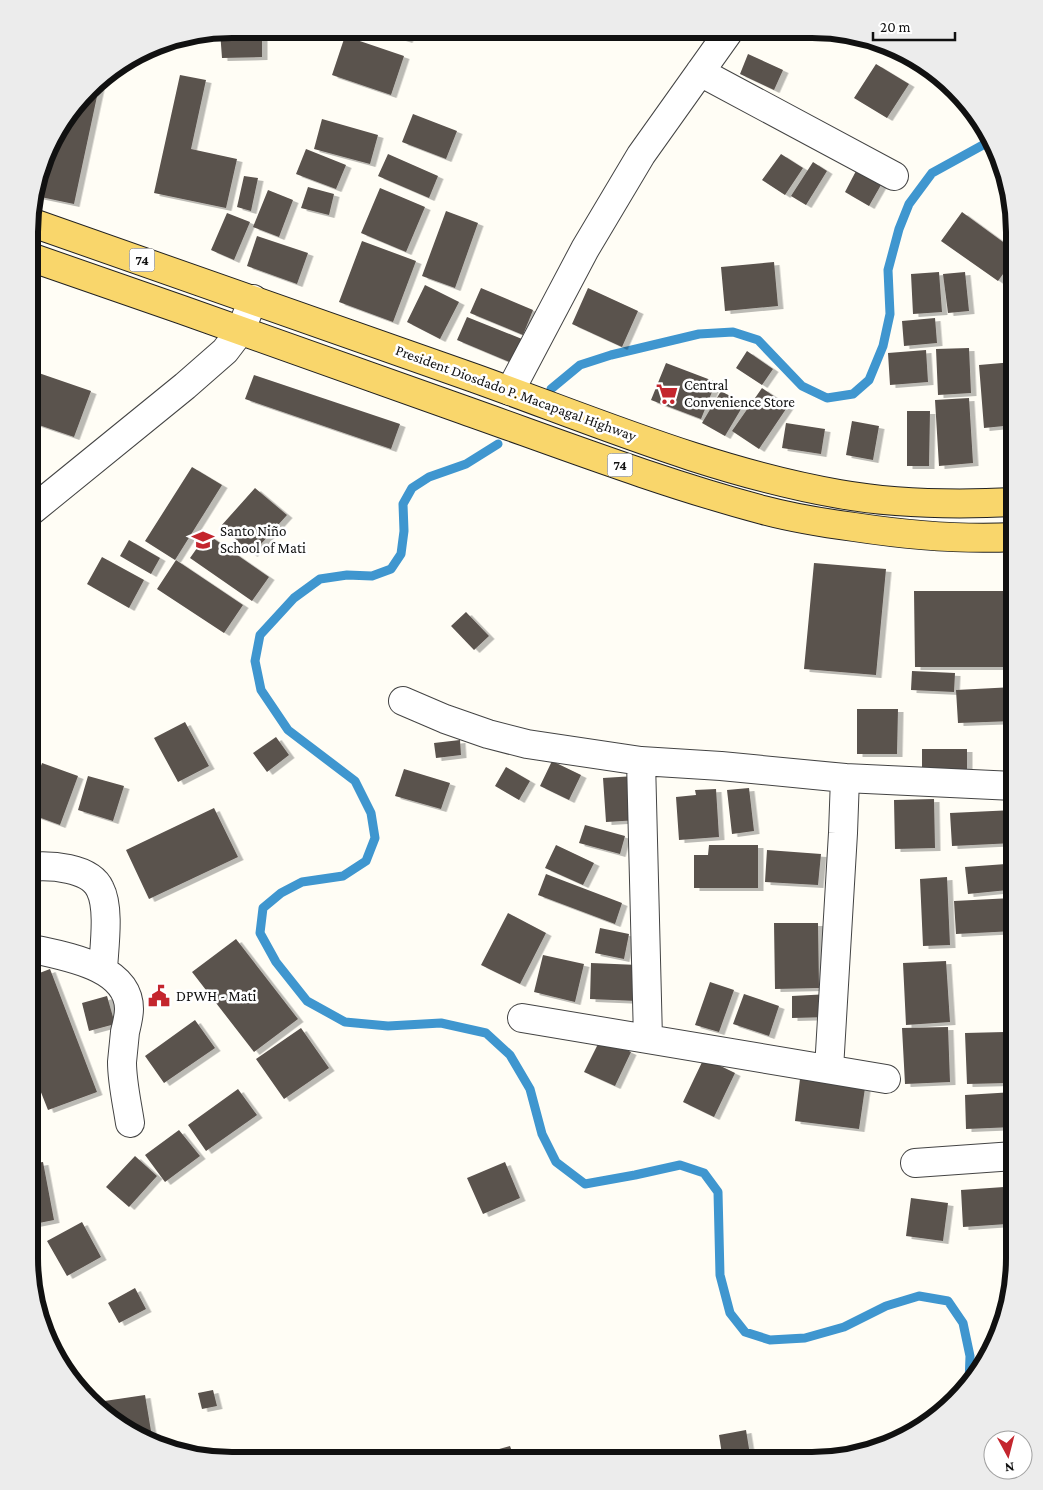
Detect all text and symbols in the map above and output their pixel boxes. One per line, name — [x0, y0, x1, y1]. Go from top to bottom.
scale bar — [873, 10, 956, 42]
text: 20 m — [880, 19, 911, 35]
road number: 74 — [130, 248, 154, 272]
street label: President Diosdado P. Macapagal Highway — [393, 342, 639, 445]
place label: Central Convenience Store — [684, 377, 795, 410]
supermarket icon: Central Convenience Store — [654, 381, 680, 407]
road number: 74 — [608, 454, 632, 476]
place label: Santo Niño School of Mati — [220, 523, 306, 556]
school or university icon: Santo Niño School of Mati — [190, 527, 216, 553]
public building icon: DPWH - Mati — [146, 983, 172, 1009]
place label: DPWH - Mati — [176, 988, 257, 1004]
north arrow — [983, 1430, 1033, 1480]
text: N — [1003, 1459, 1015, 1476]

